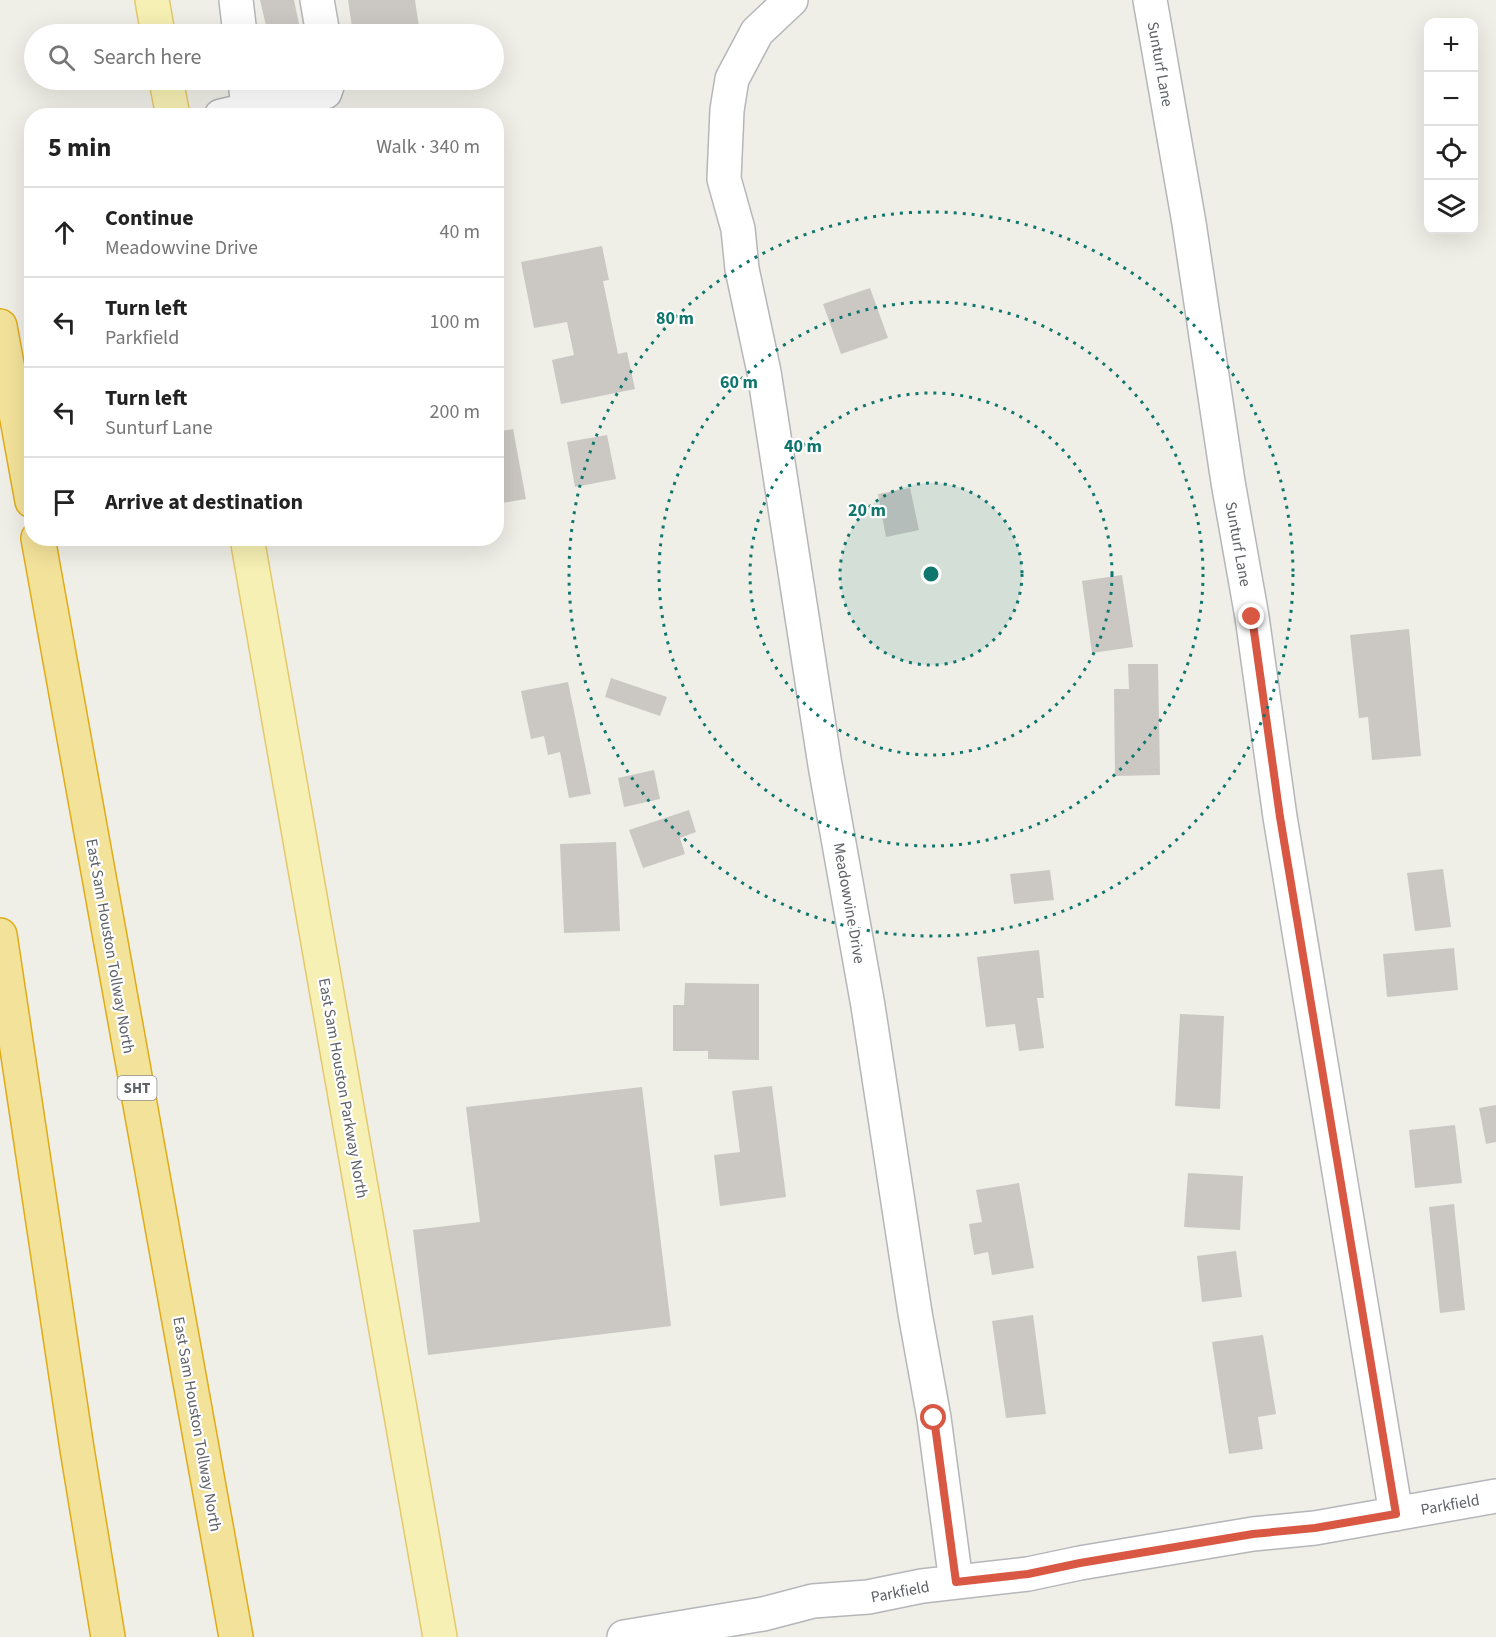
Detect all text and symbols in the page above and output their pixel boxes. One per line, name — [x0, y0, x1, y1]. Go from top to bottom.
map controls — [1424, 18, 1478, 234]
button: + — [1424, 18, 1478, 72]
street label: Sunturf Lane — [1142, 20, 1178, 109]
search box — [24, 24, 504, 90]
icon: search — [45, 41, 78, 74]
text: Search here — [93, 41, 201, 73]
button: − — [1424, 72, 1478, 126]
button: locate — [1424, 126, 1478, 180]
text: 5 min — [48, 129, 111, 166]
text: Walk · 340 m — [376, 133, 480, 161]
button: layers — [1424, 180, 1478, 234]
text: Continue — [105, 202, 194, 234]
icon: ahead — [48, 216, 81, 249]
text: 40 m — [440, 218, 480, 246]
text: Meadowvine Drive — [105, 234, 258, 262]
text: Turn left — [105, 292, 187, 324]
icon: left — [48, 306, 81, 339]
text: 80 m — [656, 306, 694, 331]
text: 100 m — [430, 308, 480, 336]
text: Parkfield — [105, 324, 179, 352]
text: 60 m — [720, 370, 758, 395]
text: Turn left — [105, 382, 187, 414]
icon: left — [48, 396, 81, 429]
text: 200 m — [430, 398, 480, 426]
text: Sunturf Lane — [105, 414, 213, 442]
text: 40 m — [784, 434, 822, 459]
icon: arrive — [48, 486, 81, 519]
text: Arrive at destination — [105, 486, 303, 518]
text: 20 m — [848, 498, 886, 523]
street label: Sunturf Lane — [1220, 500, 1256, 589]
centre of rings — [921, 564, 941, 584]
route end — [1238, 603, 1264, 629]
street label: East Sam Houston Tollway North — [80, 837, 140, 1055]
street label: Meadowvine Drive — [828, 841, 870, 965]
street label: East Sam Houston Parkway North — [313, 976, 373, 1200]
road number: SHT — [118, 1076, 156, 1100]
street label: East Sam Houston Tollway North — [167, 1315, 227, 1533]
route start — [920, 1404, 946, 1430]
street label: Parkfield — [1419, 1489, 1481, 1521]
street label: Parkfield — [869, 1576, 931, 1608]

